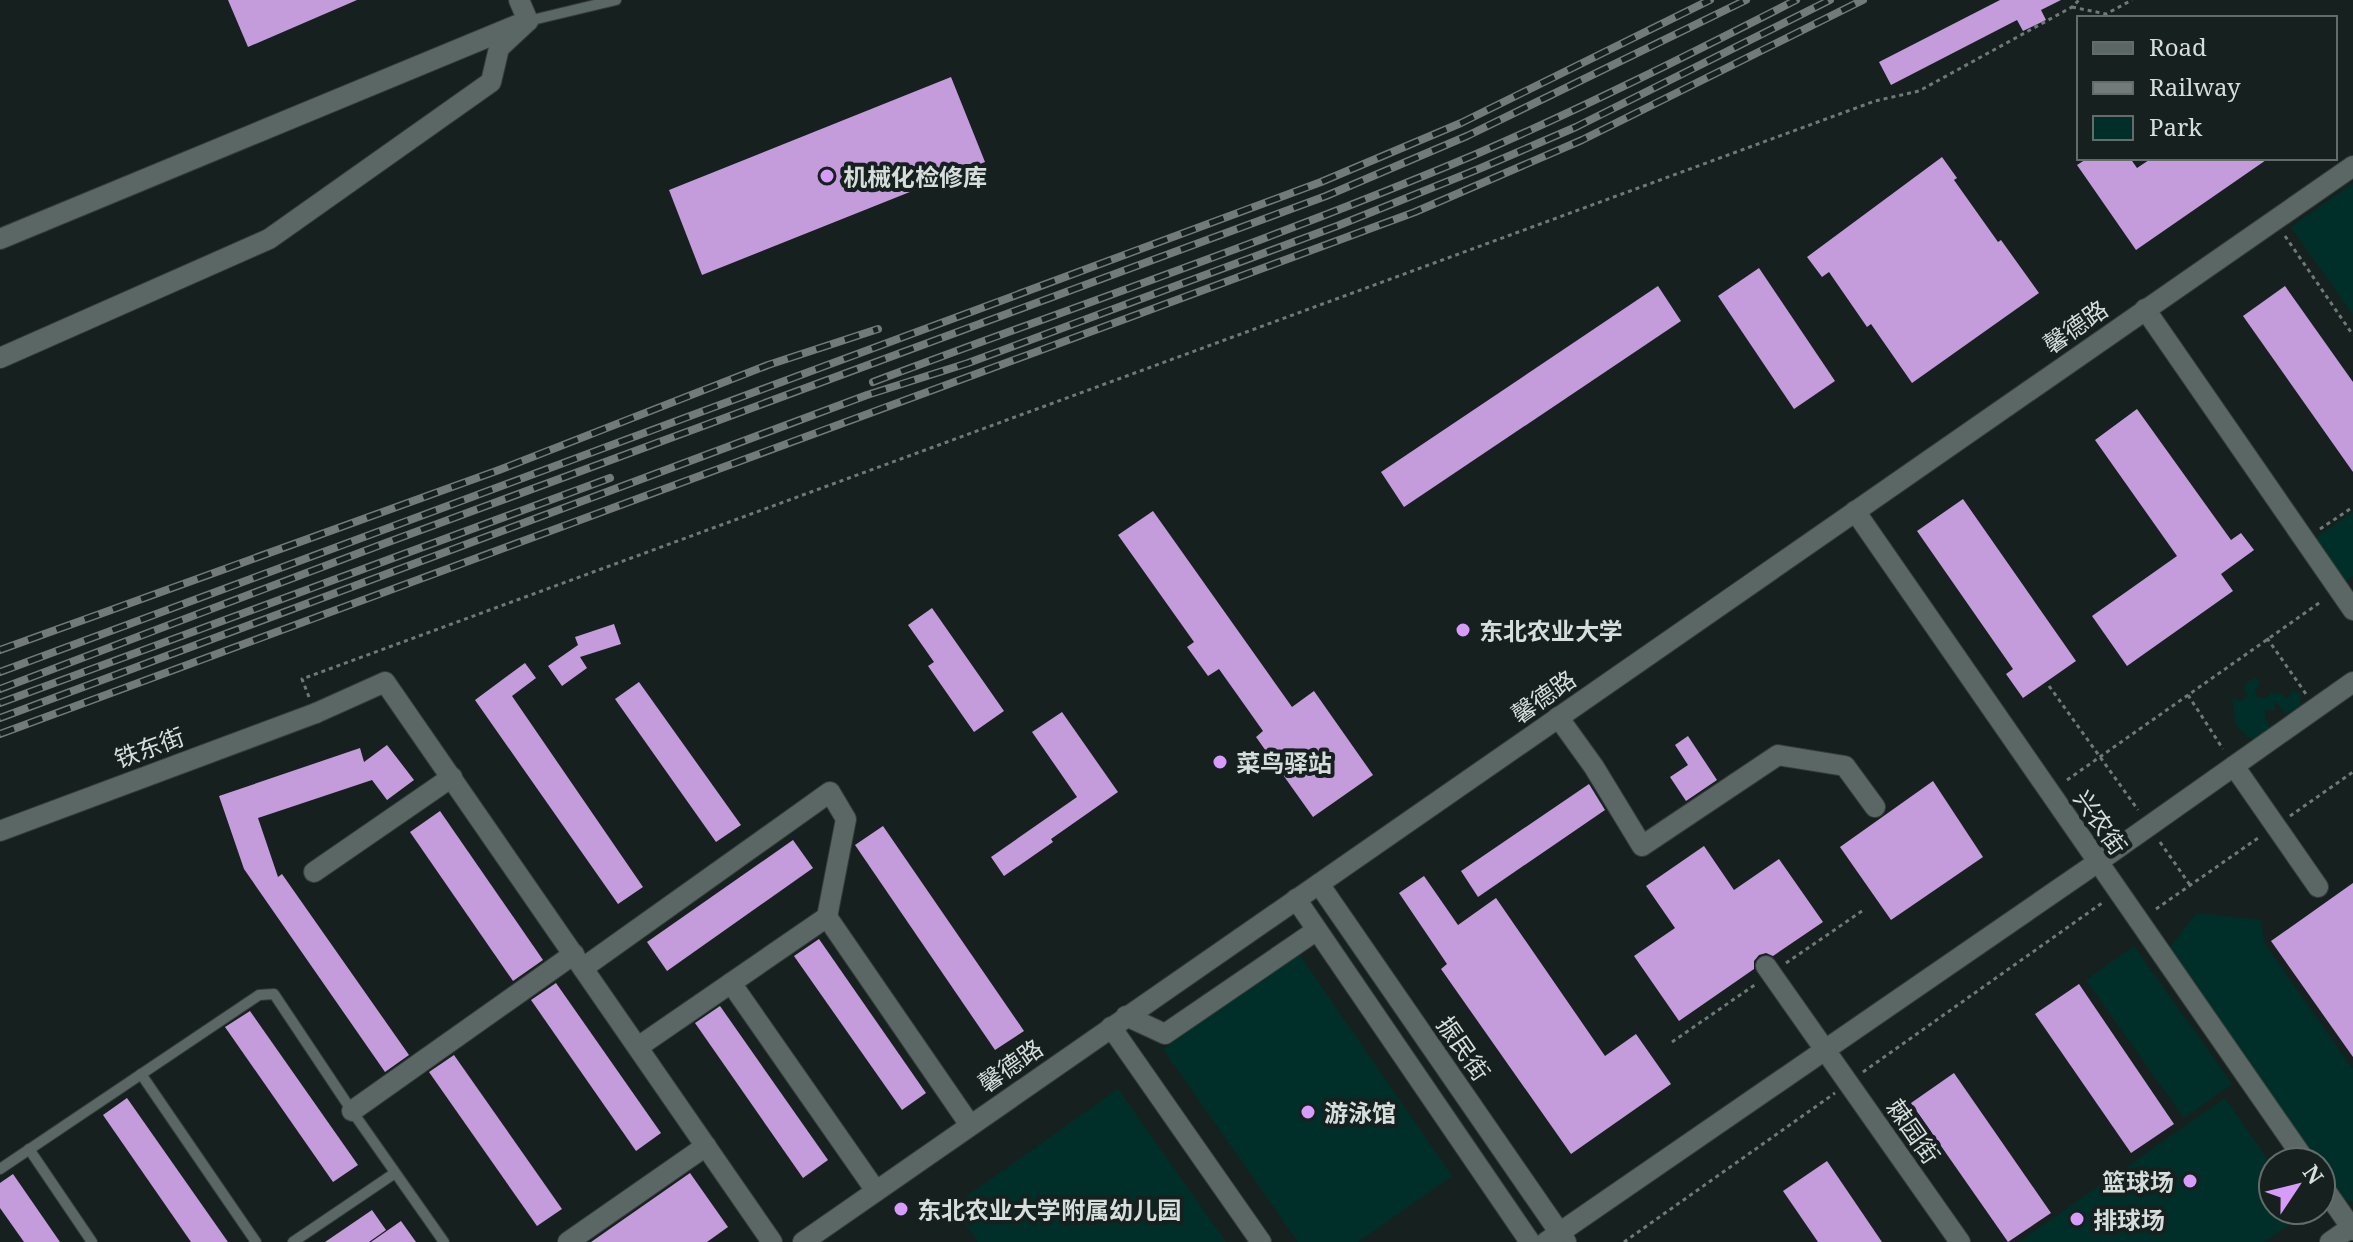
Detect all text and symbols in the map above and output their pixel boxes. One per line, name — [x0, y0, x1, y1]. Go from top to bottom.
legend — [2077, 16, 2337, 160]
text: Road — [2149, 30, 2207, 63]
text: Railway — [2149, 70, 2241, 103]
text: Park — [2149, 110, 2203, 143]
place label: 机械化检修库 — [843, 160, 987, 193]
marker: 机械化检修库 — [818, 167, 836, 185]
street label: 馨德路 — [2036, 292, 2114, 360]
place label: 东北农业大学 — [1479, 614, 1623, 647]
marker: 东北农业大学 — [1454, 621, 1472, 639]
street label: 馨德路 — [1504, 662, 1582, 730]
street label: 铁东街 — [110, 719, 188, 775]
place label: 菜鸟驿站 — [1236, 746, 1332, 779]
marker: 菜鸟驿站 — [1211, 753, 1229, 771]
street label: 兴农街 — [2067, 783, 2135, 861]
street label: 振民街 — [1430, 1009, 1498, 1087]
street label: 馨德路 — [971, 1031, 1049, 1099]
street label: 棘园街 — [1880, 1092, 1948, 1170]
place label: 游泳馆 — [1324, 1096, 1396, 1129]
marker: 游泳馆 — [1299, 1103, 1317, 1121]
north arrow — [2257, 1146, 2337, 1226]
text: N — [2297, 1158, 2331, 1190]
place label: 篮球场 — [2102, 1165, 2174, 1198]
marker: 篮球场 — [2181, 1172, 2199, 1190]
place label: 东北农业大学附属幼儿园 — [917, 1193, 1181, 1226]
marker: 东北农业大学附属幼儿园 — [892, 1200, 910, 1218]
place label: 排球场 — [2093, 1203, 2165, 1236]
marker: 排球场 — [2068, 1210, 2086, 1228]

